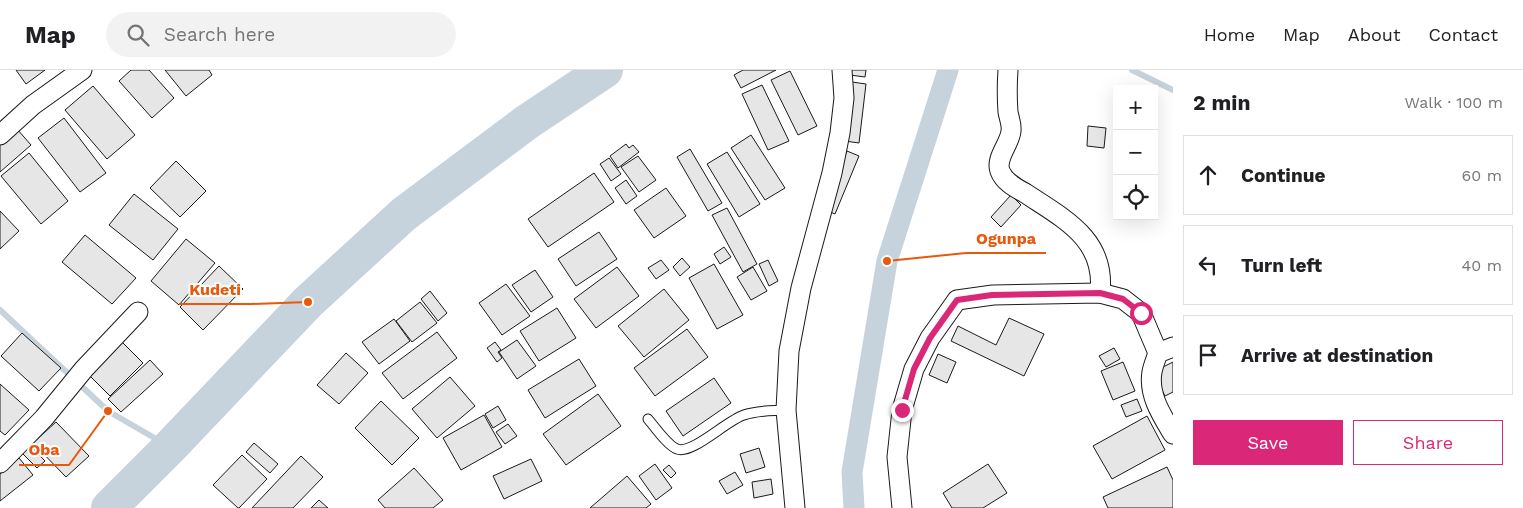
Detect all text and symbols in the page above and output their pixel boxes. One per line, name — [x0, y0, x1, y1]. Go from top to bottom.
search box — [106, 12, 456, 57]
text: Map — [25, 21, 76, 49]
icon: search — [124, 21, 152, 49]
text: Search here — [164, 23, 275, 46]
text: Home — [1204, 24, 1255, 45]
text: Map — [1283, 24, 1320, 45]
text: About — [1348, 24, 1400, 45]
text: Contact — [1428, 24, 1498, 45]
map controls — [1113, 85, 1158, 220]
button: + — [1113, 85, 1158, 130]
text: 2 min — [1193, 90, 1250, 115]
text: Walk · 100 m — [1405, 93, 1503, 112]
button: − — [1113, 130, 1158, 175]
icon: ahead — [1194, 161, 1222, 189]
text: Continue — [1241, 164, 1325, 187]
text: 60 m — [1462, 166, 1502, 185]
button: locate — [1113, 175, 1158, 220]
callout: Ogunpa — [966, 222, 1046, 253]
text: Ogunpa — [976, 229, 1037, 248]
icon: left — [1194, 251, 1222, 279]
text: Turn left — [1241, 254, 1322, 277]
text: 40 m — [1462, 256, 1502, 275]
callout: Kudeti — [179, 273, 251, 304]
text: Kudeti — [189, 280, 241, 299]
route start — [1130, 302, 1153, 325]
icon: arrive — [1194, 341, 1222, 369]
text: Arrive at destination — [1241, 344, 1433, 367]
route end — [891, 399, 914, 422]
button: Save — [1193, 420, 1343, 465]
button: Share — [1353, 420, 1503, 465]
callout: Oba — [19, 434, 69, 465]
text: Oba — [29, 440, 60, 459]

